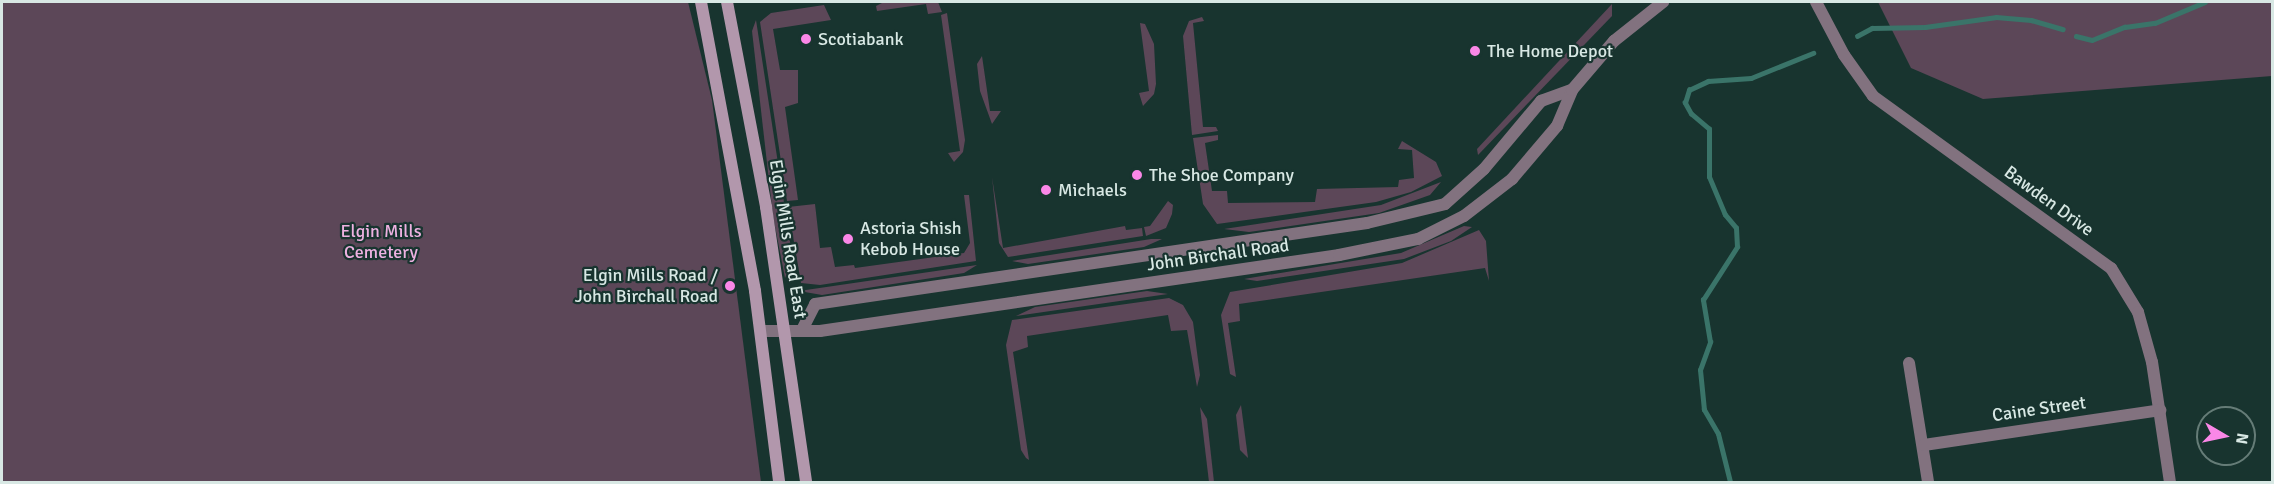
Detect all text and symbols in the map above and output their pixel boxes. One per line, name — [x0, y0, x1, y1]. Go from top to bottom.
place label: Scotiabank — [818, 28, 903, 50]
marker: Scotiabank — [799, 32, 813, 46]
place label: The Home Depot — [1487, 40, 1613, 62]
marker: The Home Depot — [1468, 44, 1482, 58]
street label: Elgin Mills Road East — [765, 158, 811, 320]
street label: Bawden Drive — [2000, 161, 2098, 241]
place label: The Shoe Company — [1149, 164, 1294, 186]
marker: The Shoe Company — [1130, 168, 1144, 182]
place label: Michaels — [1058, 179, 1127, 201]
marker: Michaels — [1039, 183, 1053, 197]
place label: Astoria Shish Kebob House — [860, 218, 962, 260]
park label: Elgin Mills Cemetery — [340, 221, 422, 264]
marker: Astoria Shish Kebob House — [841, 232, 855, 246]
street label: John Birchall Road — [1146, 234, 1290, 276]
place label: Elgin Mills Road / John Birchall Road — [575, 265, 718, 308]
marker: Elgin Mills Road / John Birchall Road — [723, 279, 737, 293]
street label: Caine Street — [1991, 392, 2087, 426]
north arrow — [2196, 406, 2256, 466]
text: N — [2231, 431, 2253, 446]

